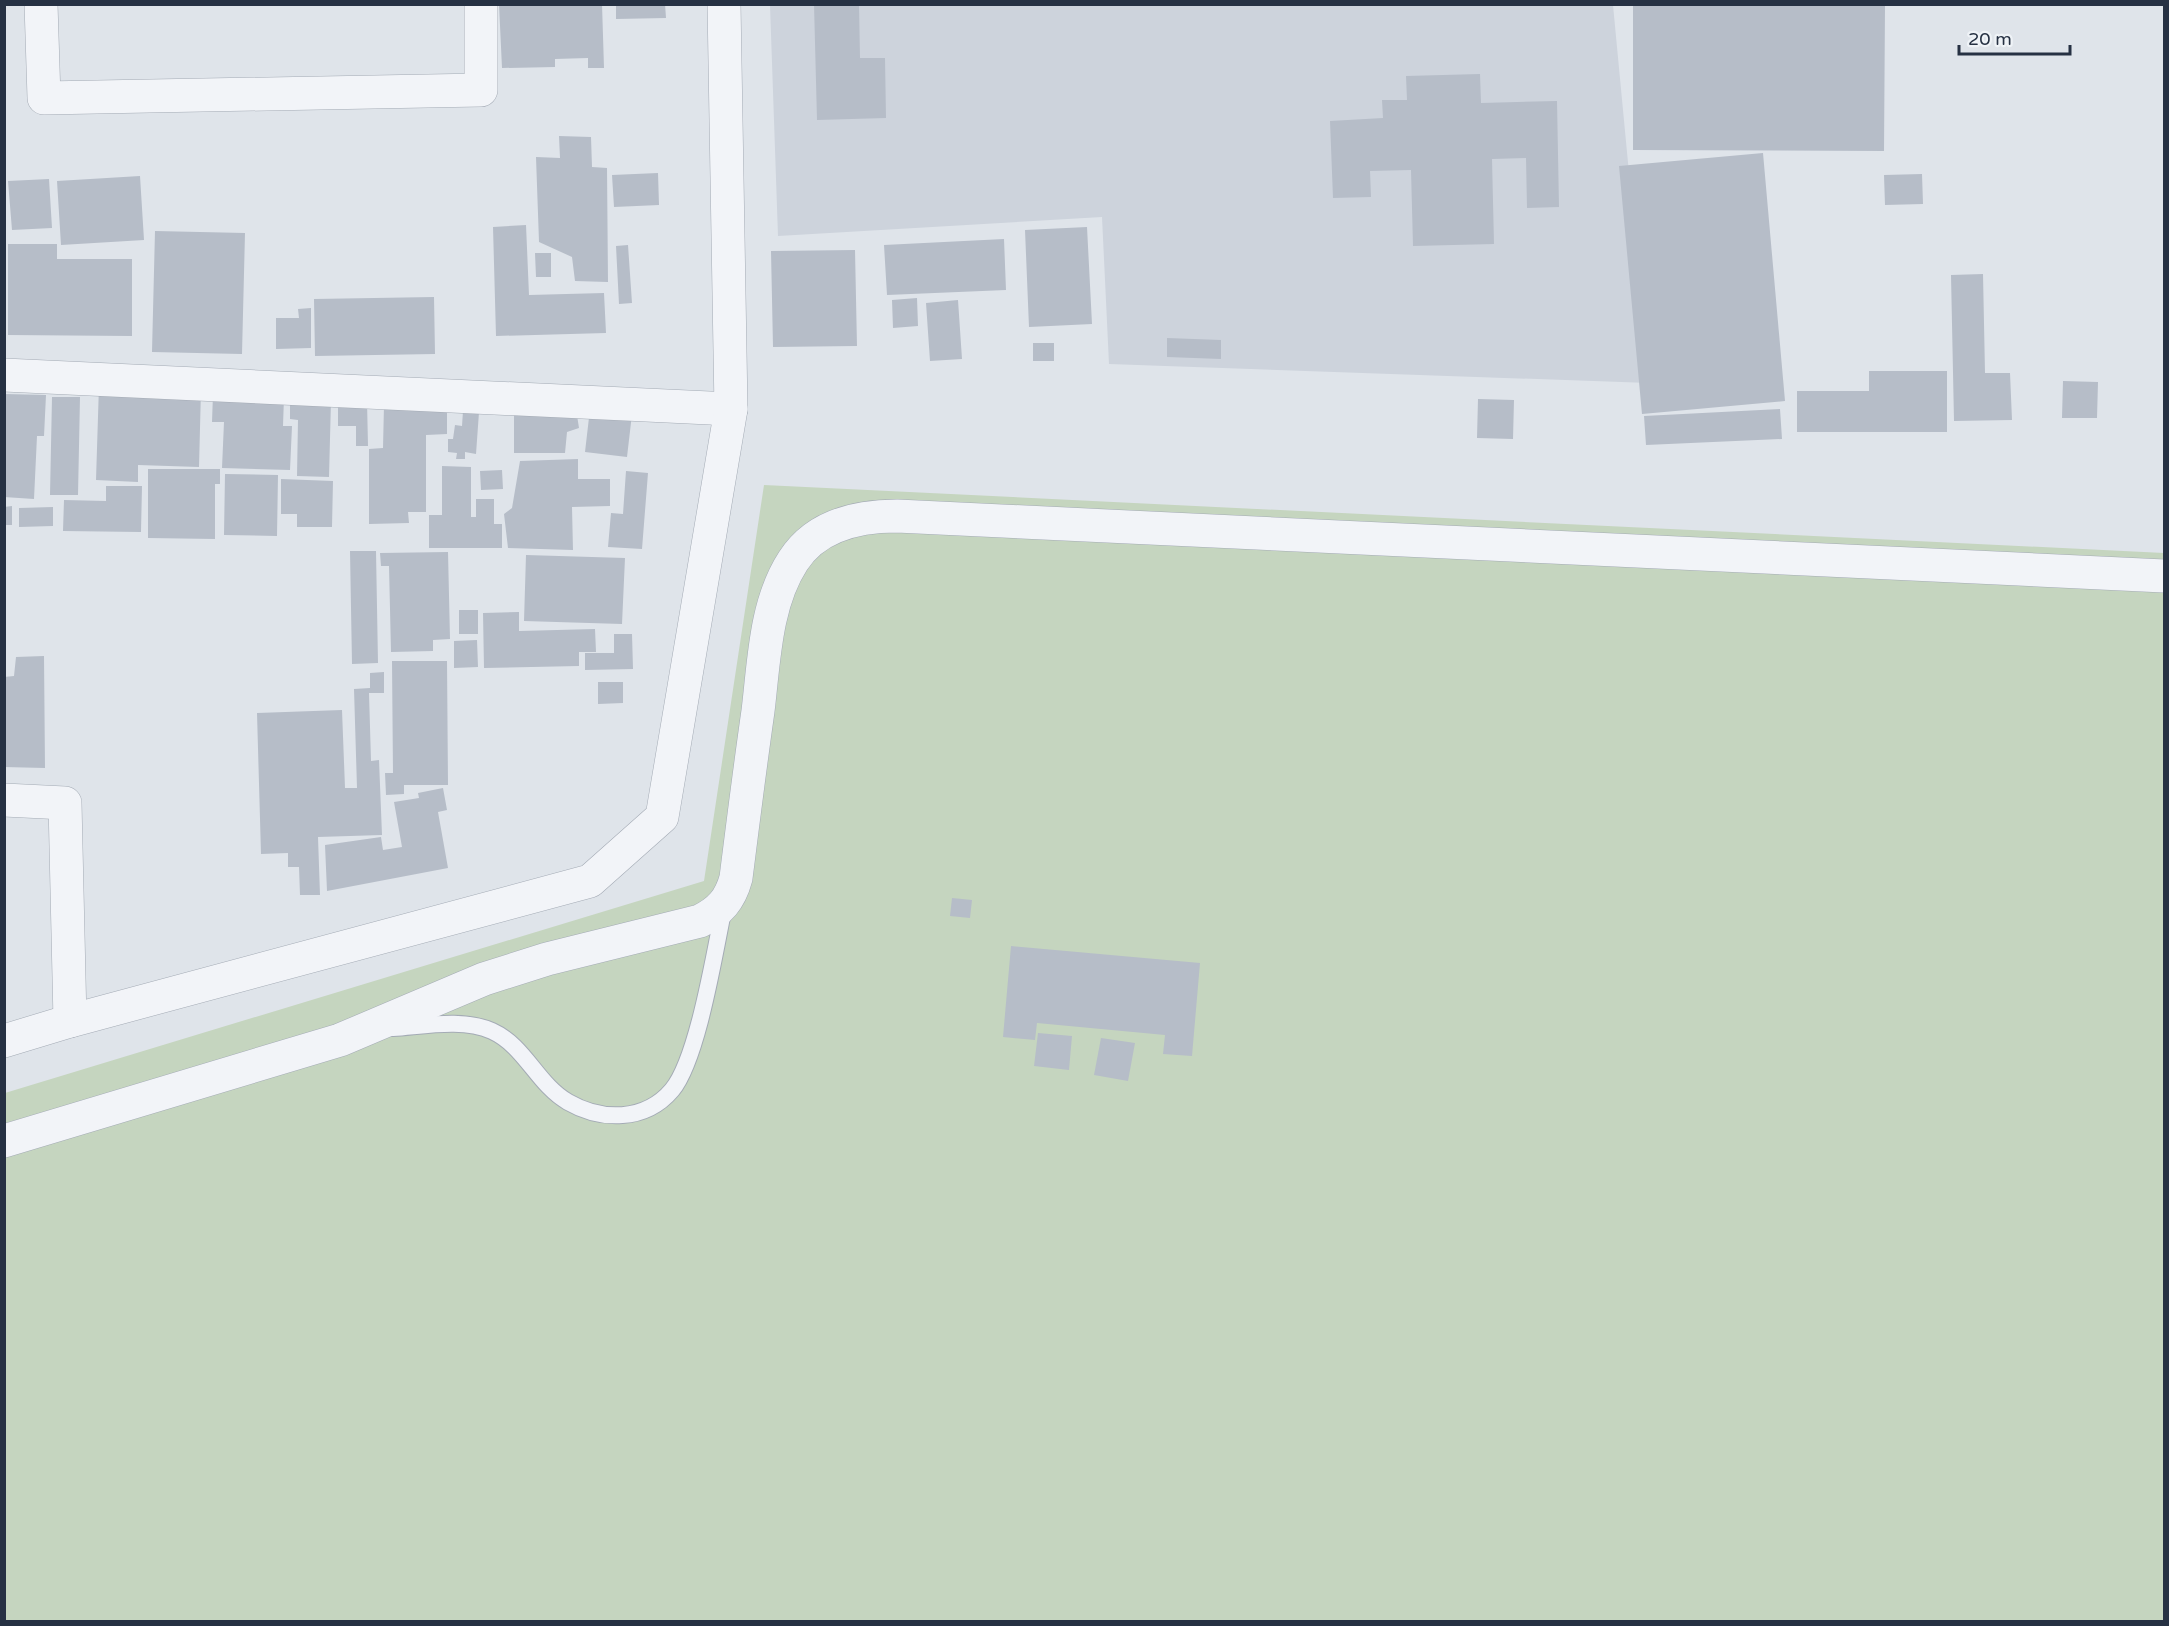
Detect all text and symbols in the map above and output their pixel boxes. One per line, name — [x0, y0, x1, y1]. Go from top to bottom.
scale bar — [1959, 18, 2070, 56]
text: 20 m — [1968, 28, 2012, 50]

